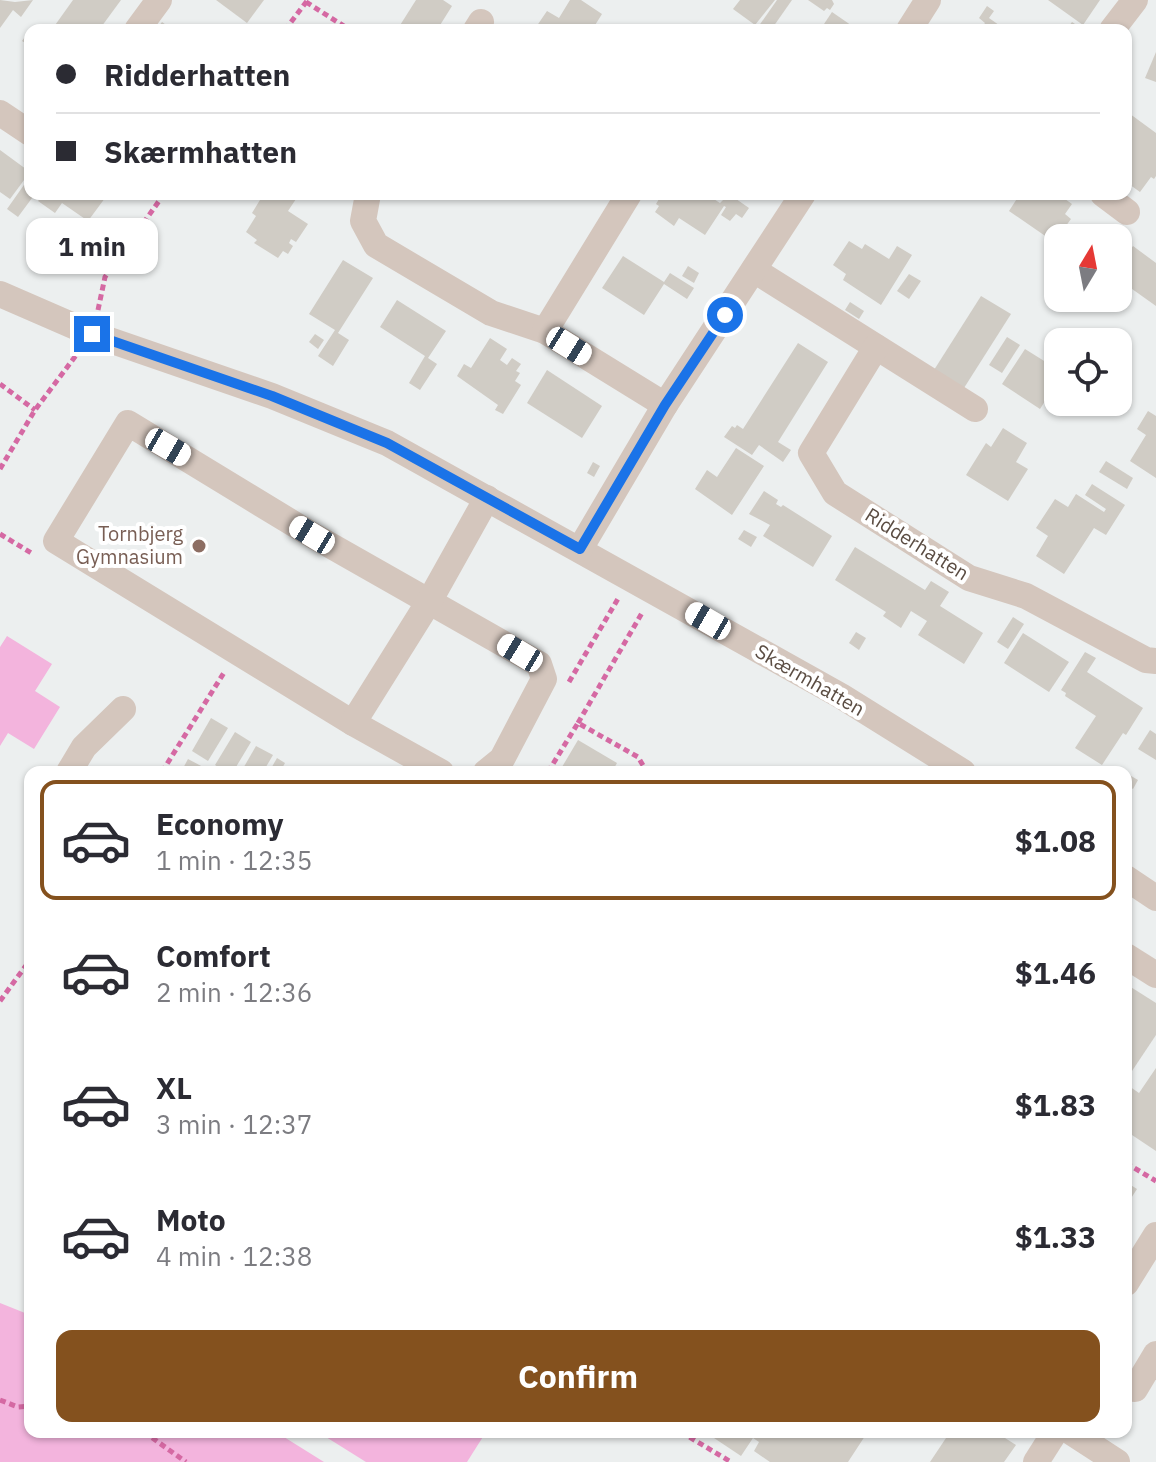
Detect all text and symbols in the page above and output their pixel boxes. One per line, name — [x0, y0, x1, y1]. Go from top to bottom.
text: Ridderhatten — [104, 55, 290, 94]
text: Skærmhatten — [104, 132, 297, 171]
callout: 1 min — [26, 218, 158, 274]
north arrow — [1044, 224, 1132, 312]
map controls — [1044, 224, 1132, 416]
text: 1 min — [58, 229, 126, 263]
route start — [707, 297, 743, 333]
route end — [74, 316, 110, 352]
car — [542, 323, 596, 369]
button: locate — [1044, 328, 1132, 416]
car — [141, 425, 195, 469]
street label: Ridderhatten — [860, 501, 974, 586]
car — [285, 512, 339, 558]
place label: Tornbjerg Gymnasium — [76, 520, 183, 570]
marker: Tornbjerg Gymnasium — [190, 537, 208, 555]
car — [681, 599, 735, 643]
car — [493, 630, 547, 676]
street label: Skærmhatten — [751, 637, 870, 722]
icon: car — [60, 804, 132, 876]
text: Economy — [156, 804, 284, 843]
text: $1.08 — [1015, 821, 1096, 860]
text: 1 min · 12:35 — [156, 843, 312, 877]
icon: car — [60, 936, 132, 1008]
text: Comfort — [156, 936, 271, 975]
text: $1.46 — [1015, 953, 1096, 992]
text: 2 min · 12:36 — [156, 975, 312, 1009]
icon: car — [60, 1068, 132, 1140]
text: XL — [156, 1068, 192, 1107]
text: $1.83 — [1015, 1085, 1096, 1124]
text: 3 min · 12:37 — [156, 1107, 312, 1141]
icon: car — [60, 1200, 132, 1272]
text: Moto — [156, 1200, 226, 1239]
text: $1.33 — [1015, 1217, 1096, 1256]
text: 4 min · 12:38 — [156, 1239, 312, 1273]
button: Confirm — [56, 1330, 1100, 1422]

